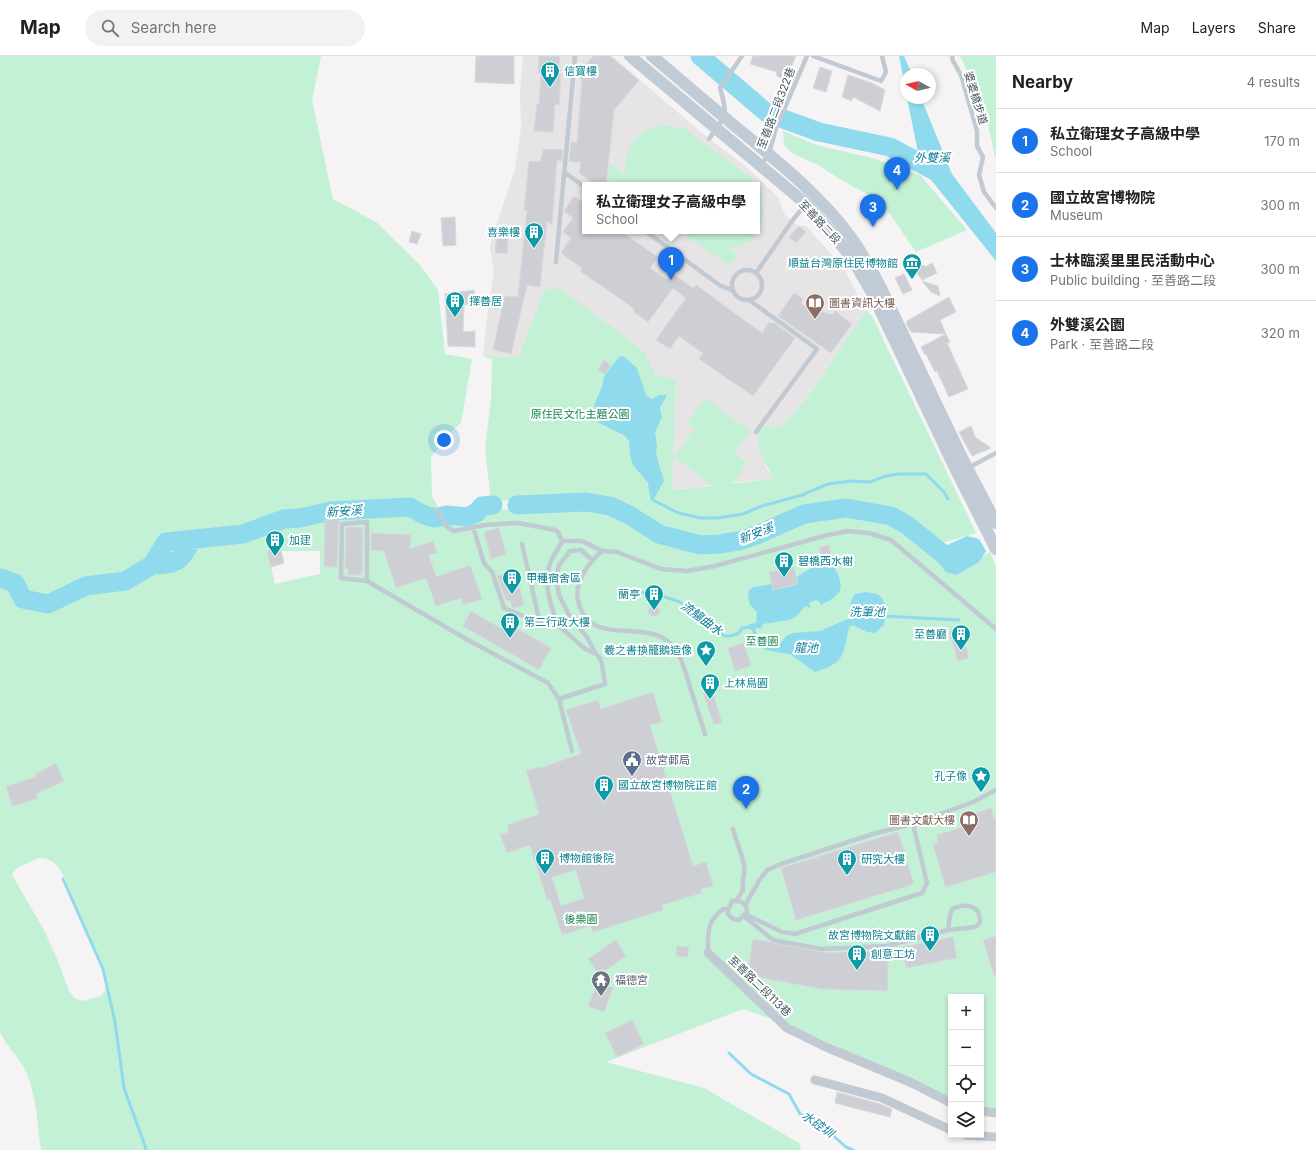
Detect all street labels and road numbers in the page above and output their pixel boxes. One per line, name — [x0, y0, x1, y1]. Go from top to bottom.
street label: 至善路二段322巷 — [754, 65, 798, 151]
street label: 婆婆橋步道 — [961, 70, 991, 126]
street label: 至善路二段 — [796, 197, 844, 247]
street label: 至善路二段113巷 — [726, 953, 794, 1019]

